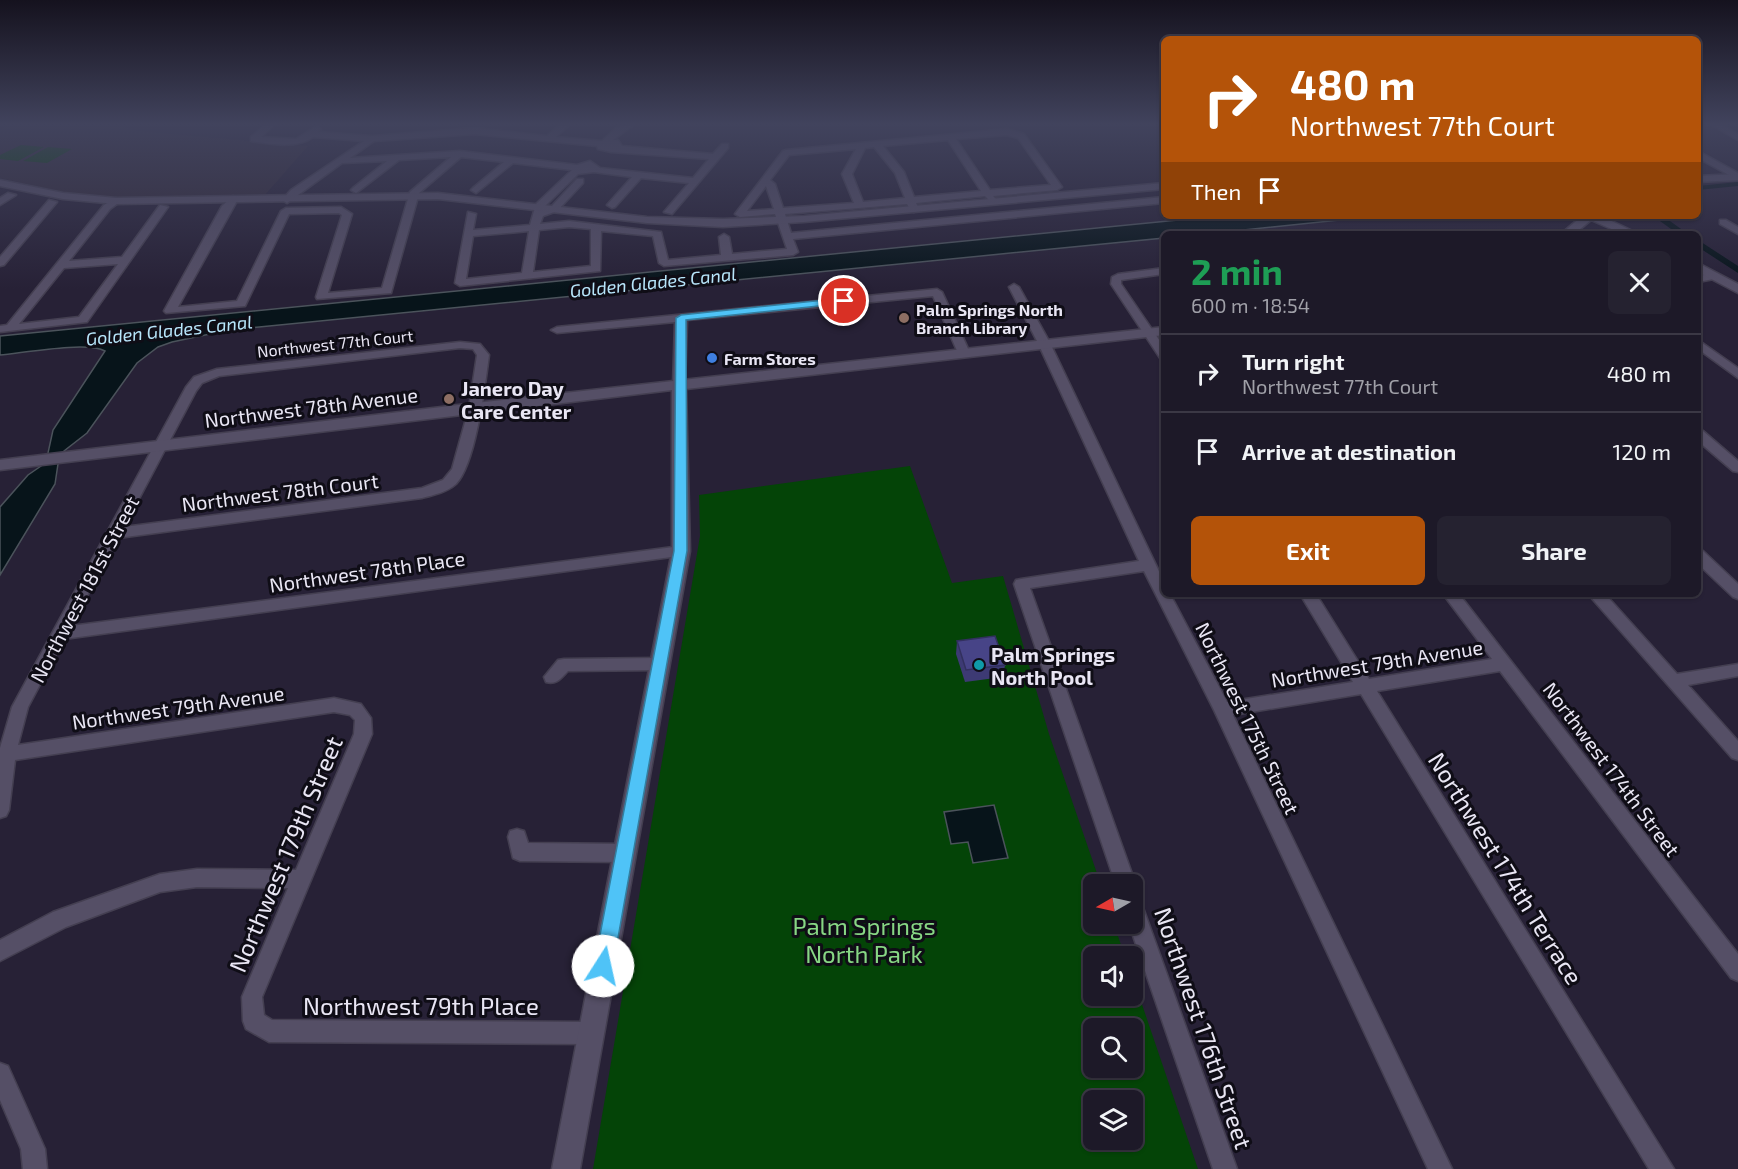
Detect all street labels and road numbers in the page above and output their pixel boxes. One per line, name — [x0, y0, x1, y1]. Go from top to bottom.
street label: Northwest 77th Court — [256, 325, 414, 361]
street label: Northwest 78th Avenue — [203, 382, 419, 432]
street label: Northwest 78th Court — [180, 468, 380, 516]
street label: Northwest 181st Street — [25, 491, 144, 686]
street label: Northwest 78th Place — [268, 545, 466, 597]
street label: Northwest 175th Street — [1191, 618, 1305, 818]
street label: Northwest 79th Avenue — [1269, 634, 1485, 692]
street label: Northwest 174th Street — [1539, 677, 1686, 861]
street label: Northwest 79th Avenue — [70, 680, 286, 734]
street label: Northwest 179th Street — [222, 732, 348, 976]
street label: Northwest 174th Terrace — [1423, 747, 1589, 989]
street label: Northwest 176th Street — [1149, 904, 1259, 1152]
street label: Northwest 79th Place — [303, 991, 539, 1020]

